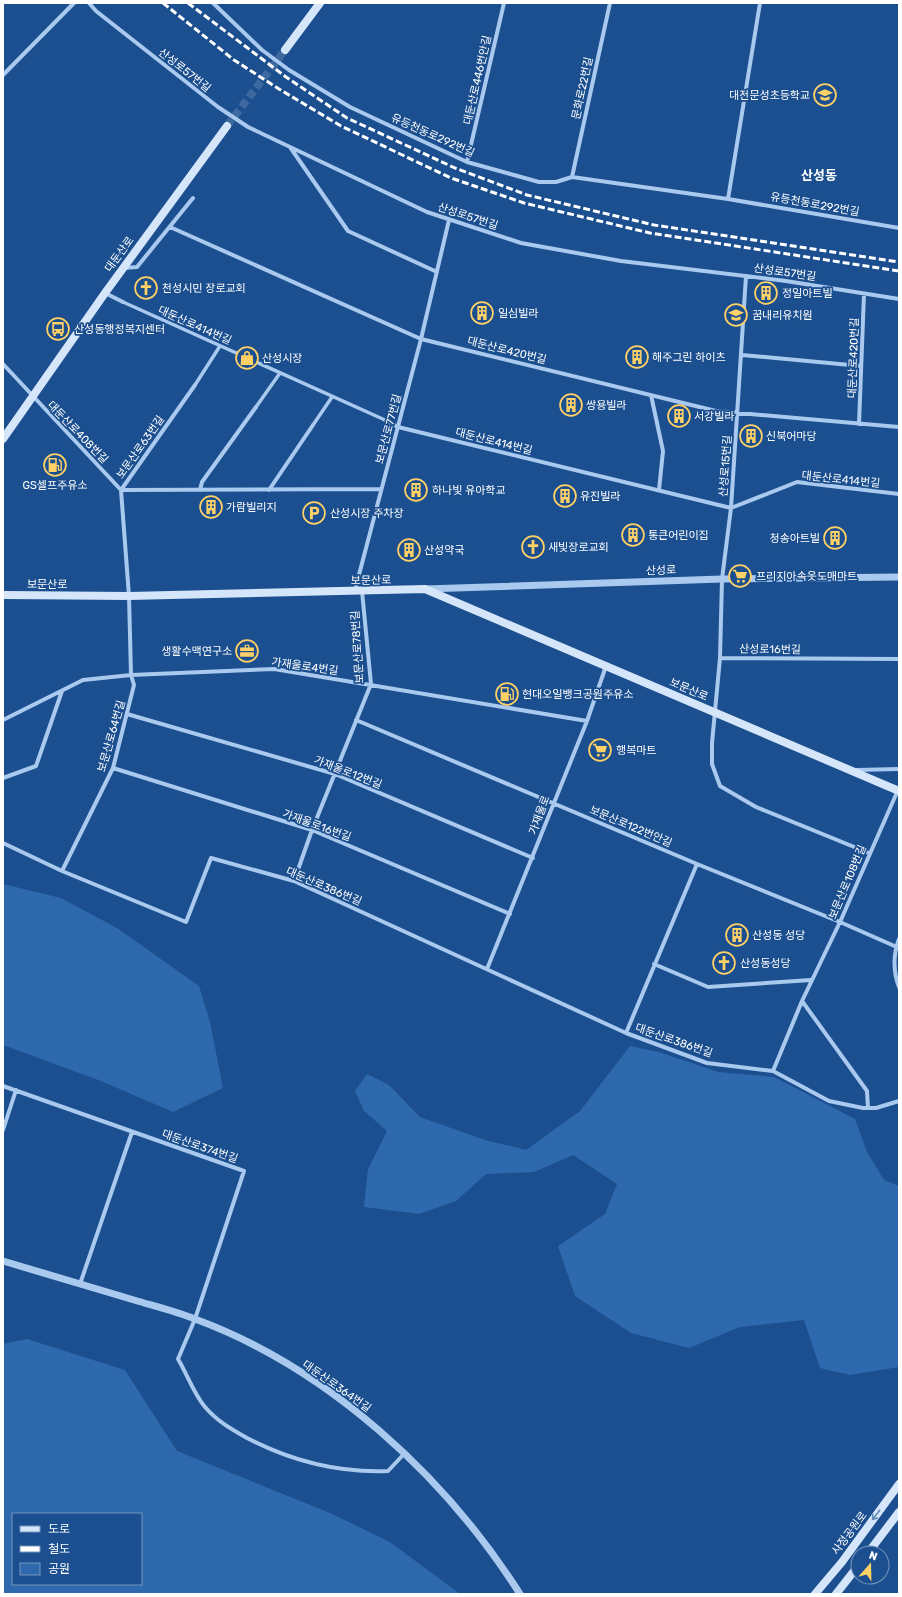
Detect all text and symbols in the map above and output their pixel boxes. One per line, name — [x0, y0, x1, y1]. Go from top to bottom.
street label: 대둔산로446번안길 — [461, 34, 494, 126]
street label: 산성로57번길 — [156, 46, 213, 95]
street label: 문화로22번길 — [570, 56, 595, 121]
school or university icon: 대전문성초등학교 — [812, 82, 838, 108]
place label: 대전문성초등학교 — [729, 89, 810, 102]
street label: 유등천동로292번길 — [389, 111, 477, 160]
district label: 산성동 — [801, 168, 837, 183]
street label: 유등천동로292번길 — [769, 190, 860, 219]
street label: 산성로57번길 — [436, 201, 500, 232]
street label: 대둔산로 — [102, 234, 137, 274]
street label: 산성로57번길 — [753, 262, 817, 283]
church icon: 천성시민 장로교회 — [133, 275, 159, 301]
building icon: 정일아트빌 — [753, 280, 779, 306]
place label: 천성시민 장로교회 — [162, 282, 246, 295]
place label: 정일아트빌 — [782, 287, 833, 300]
building icon: 일심빌라 — [469, 300, 495, 326]
school or university icon: 꿈내리유치원 — [723, 302, 749, 328]
street label: 대둔산로414번길 — [156, 303, 233, 347]
place label: 일심빌라 — [498, 307, 538, 320]
place label: 꿈내리유치원 — [752, 309, 813, 322]
bus stop icon: 산성동행정복지센터 — [45, 316, 71, 342]
street label: 대둔산로420번길 — [846, 317, 861, 399]
place label: 산성동행정복지센터 — [74, 323, 165, 336]
street label: 대둔산로420번길 — [466, 334, 548, 367]
building icon: 해주그린 하이츠 — [624, 344, 650, 370]
shop icon: 산성시장 — [234, 345, 260, 371]
place label: 해주그린 하이츠 — [652, 351, 726, 364]
place label: 산성시장 — [262, 352, 302, 365]
building icon: 쌍용빌라 — [558, 392, 584, 418]
street label: 보문산로77번길 — [373, 393, 404, 466]
street label: 대둔산로408번길 — [45, 399, 111, 466]
place label: 쌍용빌라 — [586, 399, 626, 412]
building icon: 서강빌라 — [666, 403, 692, 429]
place label: 서강빌라 — [694, 410, 734, 423]
street label: 보문산로63번길 — [114, 413, 167, 481]
building icon: 신북어마당 — [738, 423, 764, 449]
street label: 대둔산로414번길 — [454, 426, 534, 457]
place label: 신북어마당 — [766, 430, 817, 443]
street label: 산성로15번길 — [717, 435, 734, 497]
fuel station icon: GS셀프주유소 — [42, 452, 68, 478]
street label: 대둔산로414번길 — [801, 469, 881, 490]
building icon: 하나빛 유아학교 — [403, 477, 429, 503]
place label: GS셀프주유소 — [23, 479, 87, 492]
building icon: 유진빌라 — [552, 483, 578, 509]
place label: 하나빛 유아학교 — [432, 484, 506, 497]
place label: 유진빌라 — [580, 490, 620, 503]
building icon: 가람빌리지 — [198, 494, 224, 520]
parking icon: 산성시장 주차장 — [301, 500, 327, 526]
place label: 가람빌리지 — [226, 501, 277, 514]
place label: 산성시장 주차장 — [330, 507, 404, 520]
building icon: 통큰어린이집 — [620, 522, 646, 548]
building icon: 청송아트빌 — [822, 525, 848, 551]
place label: 통큰어린이집 — [648, 529, 709, 542]
place label: 청송아트빌 — [769, 532, 820, 545]
church icon: 새빛장로교회 — [520, 534, 546, 560]
building icon: 산성약국 — [396, 537, 422, 563]
place label: 새빛장로교회 — [548, 541, 609, 554]
place label: 산성약국 — [424, 544, 464, 557]
street label: 산성로 — [646, 563, 676, 578]
supermarket icon: 프리지아속옷도매마트 — [727, 563, 753, 589]
place label: 프리지아속옷도매마트 — [756, 570, 857, 583]
street label: 보문산로 — [351, 574, 391, 587]
street label: 보문산로 — [27, 578, 67, 591]
street label: 보문산로78번길 — [348, 610, 367, 684]
office icon: 생활수맥연구소 — [234, 638, 260, 664]
street label: 산성로16번길 — [739, 642, 801, 657]
place label: 생활수맥연구소 — [161, 645, 232, 658]
street label: 가재울로4번길 — [271, 655, 339, 678]
street label: 보문산로 — [668, 676, 710, 703]
fuel station icon: 현대오일뱅크공원주유소 — [494, 681, 520, 707]
place label: 현대오일뱅크공원주유소 — [522, 688, 633, 701]
street label: 보문산로64번길 — [95, 699, 128, 774]
supermarket icon: 행복마트 — [587, 737, 613, 763]
place label: 행복마트 — [616, 744, 656, 757]
street label: 가재울로12번길 — [312, 754, 384, 791]
street label: 가재울로 — [526, 794, 553, 836]
street label: 보문산로122번안길 — [588, 803, 674, 850]
street label: 가재울로16번길 — [281, 807, 353, 844]
street label: 보문산로108번길 — [826, 843, 869, 921]
street label: 대둔산로386번길 — [284, 865, 364, 908]
building icon: 산성동 성당 — [724, 922, 750, 948]
place label: 산성동 성당 — [752, 929, 805, 942]
church icon: 산성동성당 — [711, 950, 737, 976]
place label: 산성동성당 — [740, 957, 791, 970]
street label: 대둔산로386번길 — [633, 1021, 714, 1060]
street label: 대둔산로374번길 — [160, 1127, 240, 1166]
street label: 대둔산로364번길 — [300, 1358, 374, 1415]
street label: 사정공원로 — [829, 1509, 870, 1557]
one-way arrow — [872, 1510, 880, 1521]
legend — [12, 1513, 142, 1585]
text: 도로 — [48, 1522, 70, 1536]
text: 철도 — [48, 1542, 70, 1556]
north arrow — [850, 1545, 890, 1585]
text: N — [867, 1549, 879, 1564]
text: 공원 — [48, 1562, 70, 1576]

